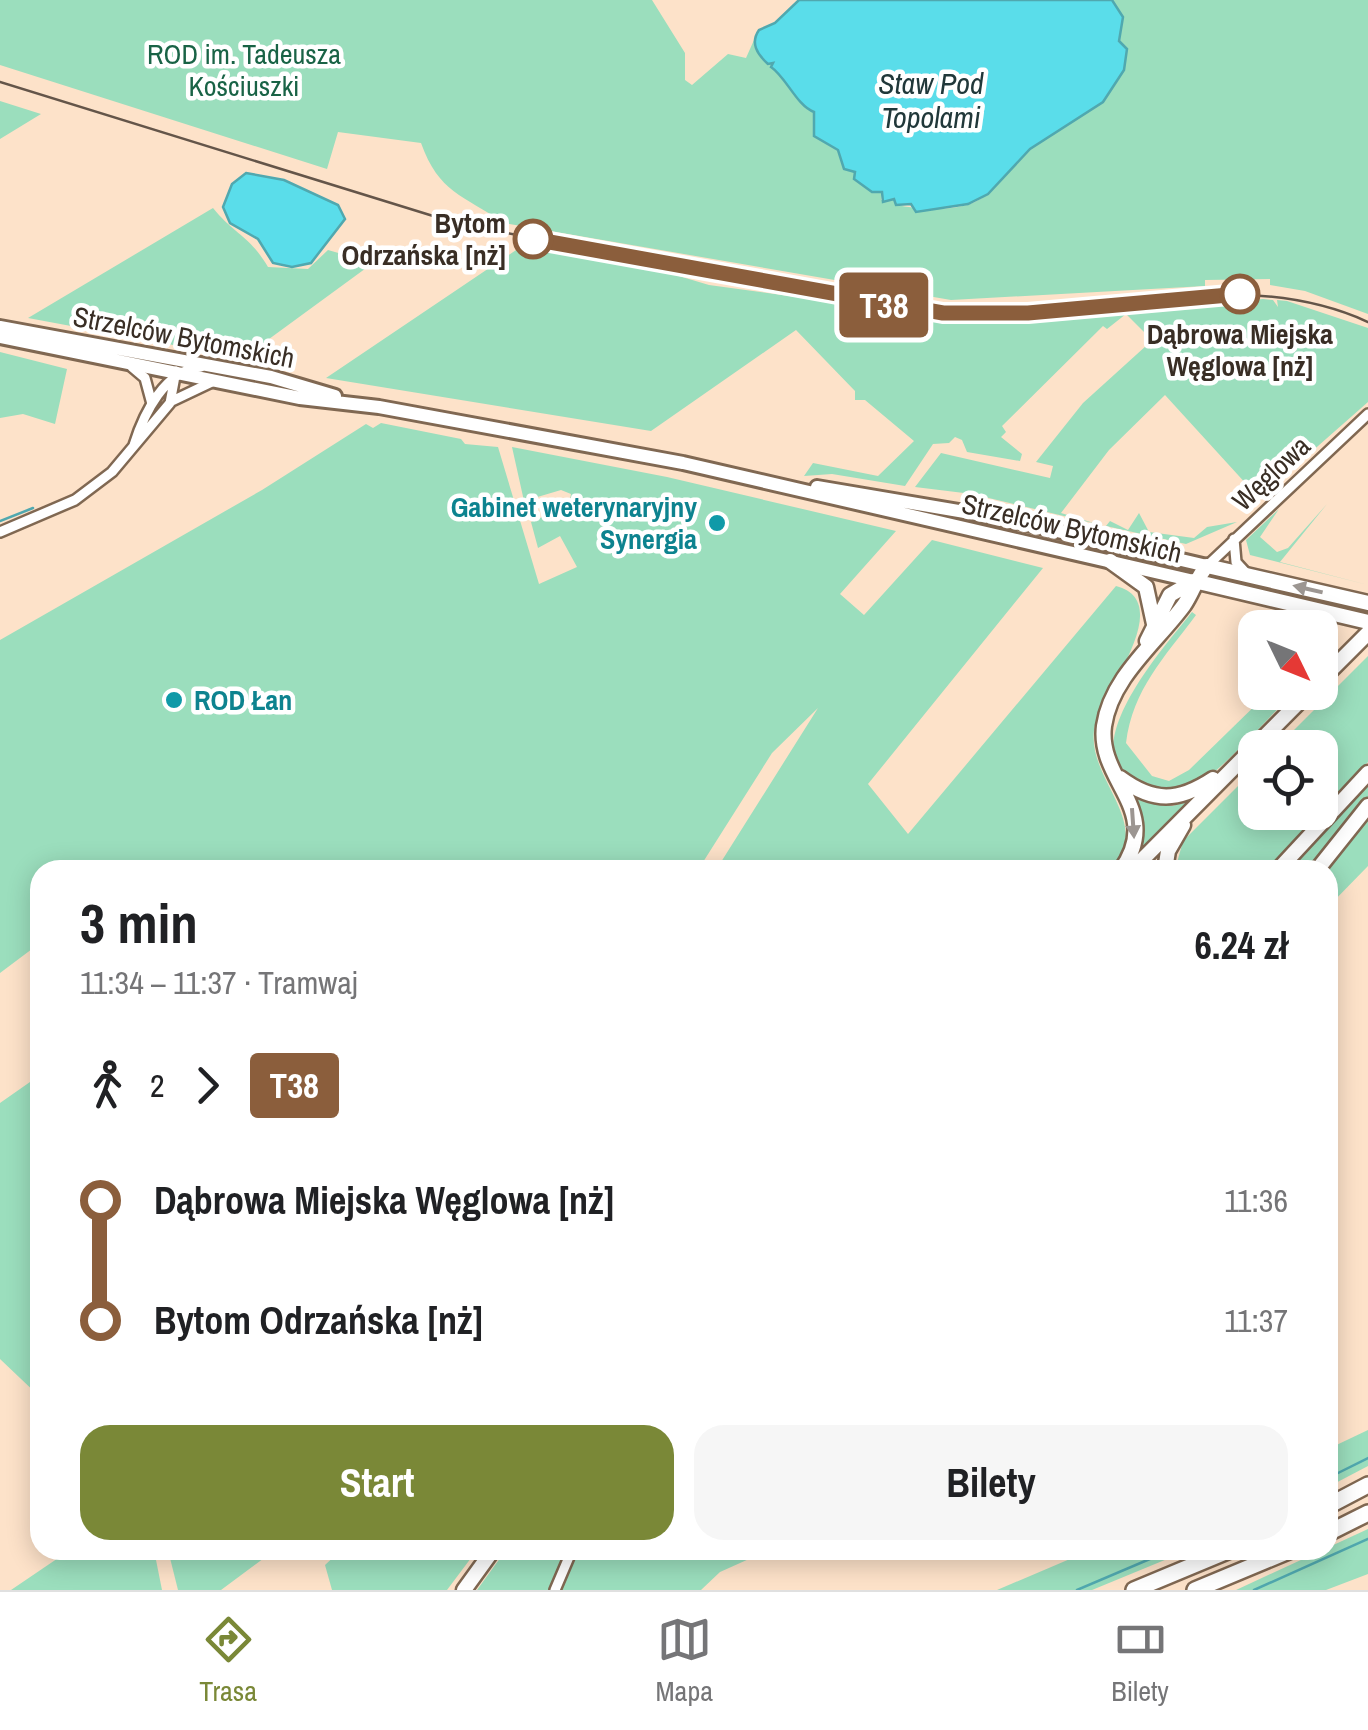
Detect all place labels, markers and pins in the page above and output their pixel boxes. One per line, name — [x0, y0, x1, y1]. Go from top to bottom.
place label: Bytom Odrzańska [nż] — [341, 204, 506, 274]
marker: Bytom Odrzańska [nż] — [514, 220, 552, 258]
marker: Dąbrowa Miejska Węglowa [nż] — [1221, 275, 1259, 313]
place label: Dąbrowa Miejska Węglowa [nż] — [1147, 315, 1333, 385]
place label: Gabinet weterynaryjny Synergia — [451, 488, 697, 558]
marker: Gabinet weterynaryjny Synergia — [706, 512, 728, 534]
place label: ROD Łan — [194, 681, 292, 719]
marker: ROD Łan — [163, 689, 185, 711]

